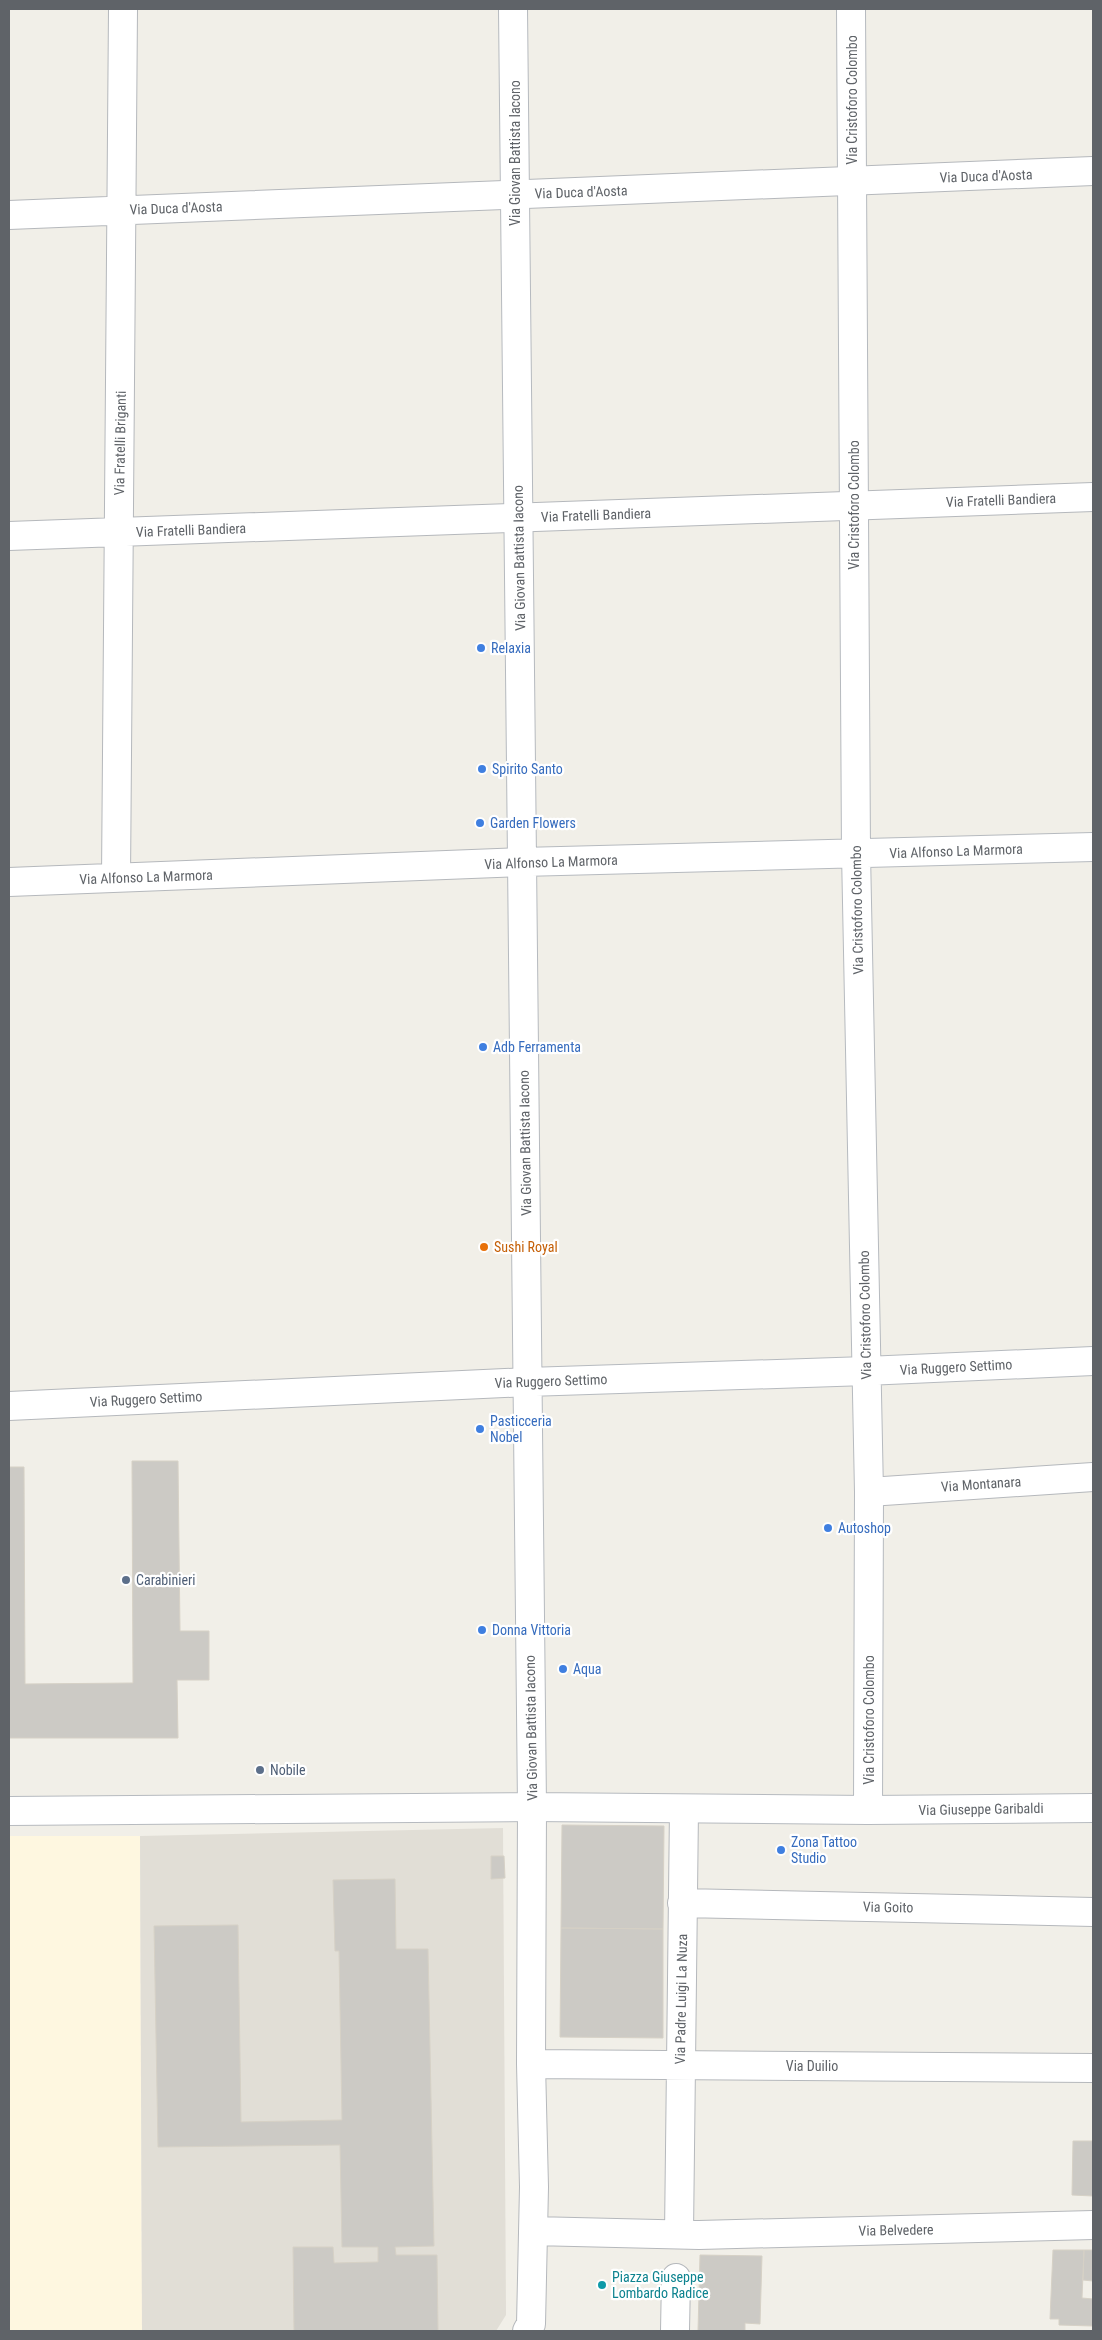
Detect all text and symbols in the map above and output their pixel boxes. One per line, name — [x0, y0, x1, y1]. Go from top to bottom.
street label: Via Cristoforo Colombo — [844, 35, 860, 165]
street label: Via Giovan Battista Iacono — [507, 80, 523, 226]
street label: Via Duca d'Aosta — [939, 166, 1033, 186]
street label: Via Duca d'Aosta — [534, 182, 628, 202]
street label: Via Duca d'Aosta — [129, 198, 223, 218]
street label: Via Fratelli Briganti — [111, 391, 129, 495]
street label: Via Cristoforo Colombo — [846, 440, 862, 570]
street label: Via Giovan Battista Iacono — [510, 485, 528, 631]
street label: Via Fratelli Bandiera — [946, 490, 1056, 510]
street label: Via Fratelli Bandiera — [541, 505, 651, 525]
street label: Via Fratelli Bandiera — [136, 520, 246, 540]
place label: Relaxia — [491, 640, 531, 656]
marker: Relaxia — [475, 642, 487, 654]
place label: Spirito Santo — [492, 761, 563, 777]
marker: Spirito Santo — [476, 763, 488, 775]
place label: Garden Flowers — [490, 815, 576, 831]
marker: Garden Flowers — [474, 817, 486, 829]
street label: Via Alfonso La Marmora — [889, 841, 1023, 861]
street label: Via Cristoforo Colombo — [848, 845, 866, 975]
street label: Via Alfonso La Marmora — [484, 852, 618, 872]
street label: Via Alfonso La Marmora — [79, 867, 213, 887]
place label: Adb Ferramenta — [493, 1039, 581, 1055]
marker: Adb Ferramenta — [477, 1041, 489, 1053]
street label: Via Giovan Battista Iacono — [516, 1070, 534, 1216]
place label: Sushi Royal — [494, 1239, 558, 1255]
marker: Sushi Royal — [478, 1241, 490, 1253]
street label: Via Cristoforo Colombo — [856, 1250, 874, 1380]
street label: Via Ruggero Settimo — [899, 1356, 1013, 1378]
street label: Via Ruggero Settimo — [494, 1371, 608, 1391]
street label: Via Ruggero Settimo — [89, 1388, 203, 1410]
place label: Pasticceria Nobel — [490, 1413, 552, 1445]
marker: Pasticceria Nobel — [474, 1423, 486, 1435]
street label: Via Montanara — [940, 1473, 1022, 1495]
place label: Autoshop — [838, 1520, 891, 1536]
marker: Autoshop — [822, 1522, 834, 1534]
place label: Carabinieri — [136, 1572, 196, 1588]
marker: Carabinieri — [120, 1574, 132, 1586]
place label: Donna Vittoria — [492, 1622, 571, 1638]
marker: Donna Vittoria — [476, 1624, 488, 1636]
street label: Via Giovan Battista Iacono — [522, 1655, 540, 1801]
street label: Via Cristoforo Colombo — [861, 1655, 877, 1785]
place label: Aqua — [573, 1661, 602, 1677]
marker: Aqua — [557, 1663, 569, 1675]
place label: Nobile — [270, 1762, 306, 1778]
marker: Nobile — [254, 1764, 266, 1776]
street label: Via Giuseppe Garibaldi — [918, 1800, 1044, 1818]
place label: Zona Tattoo Studio — [791, 1834, 857, 1866]
marker: Zona Tattoo Studio — [775, 1844, 787, 1856]
street label: Via Goito — [863, 1899, 913, 1915]
street label: Via Padre Luigi La Nuza — [672, 1933, 690, 2065]
street label: Via Duilio — [786, 2058, 838, 2074]
street label: Via Belvedere — [858, 2221, 934, 2239]
place label: Piazza Giuseppe Lombardo Radice — [612, 2269, 709, 2301]
marker: Piazza Giuseppe Lombardo Radice — [596, 2279, 608, 2291]

